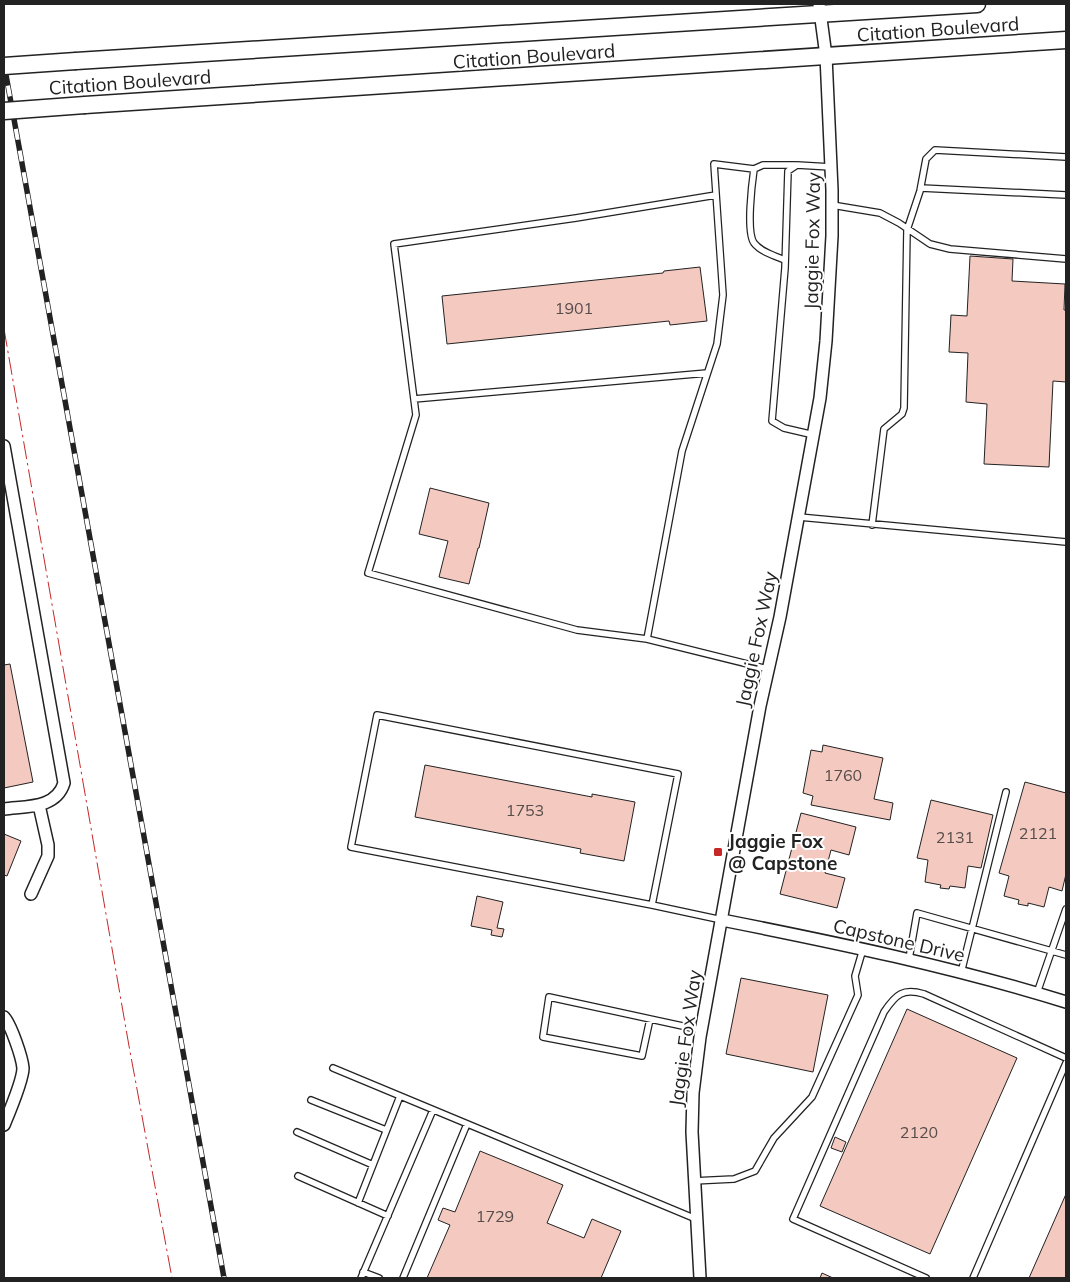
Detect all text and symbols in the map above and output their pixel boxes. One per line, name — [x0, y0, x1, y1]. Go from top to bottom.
street label: Citation Boulevard — [856, 11, 1020, 47]
street label: Citation Boulevard — [452, 38, 616, 74]
street label: Citation Boulevard — [48, 64, 212, 100]
street label: Jaggie Fox Way — [799, 172, 825, 310]
house number: 1901 — [555, 298, 593, 318]
street label: Jaggie Fox Way — [730, 569, 782, 709]
house number: 1760 — [824, 765, 862, 785]
house number: 1753 — [506, 800, 544, 820]
house number: 2121 — [1019, 823, 1057, 843]
house number: 2131 — [936, 827, 974, 847]
place label: Jaggie Fox @ Capstone — [728, 829, 837, 875]
marker: Jaggie Fox @ Capstone — [712, 846, 724, 858]
street label: Capstone Drive — [831, 913, 967, 967]
street label: Jaggie Fox Way — [664, 968, 706, 1108]
house number: 2120 — [900, 1122, 938, 1142]
house number: 1729 — [476, 1206, 514, 1226]

